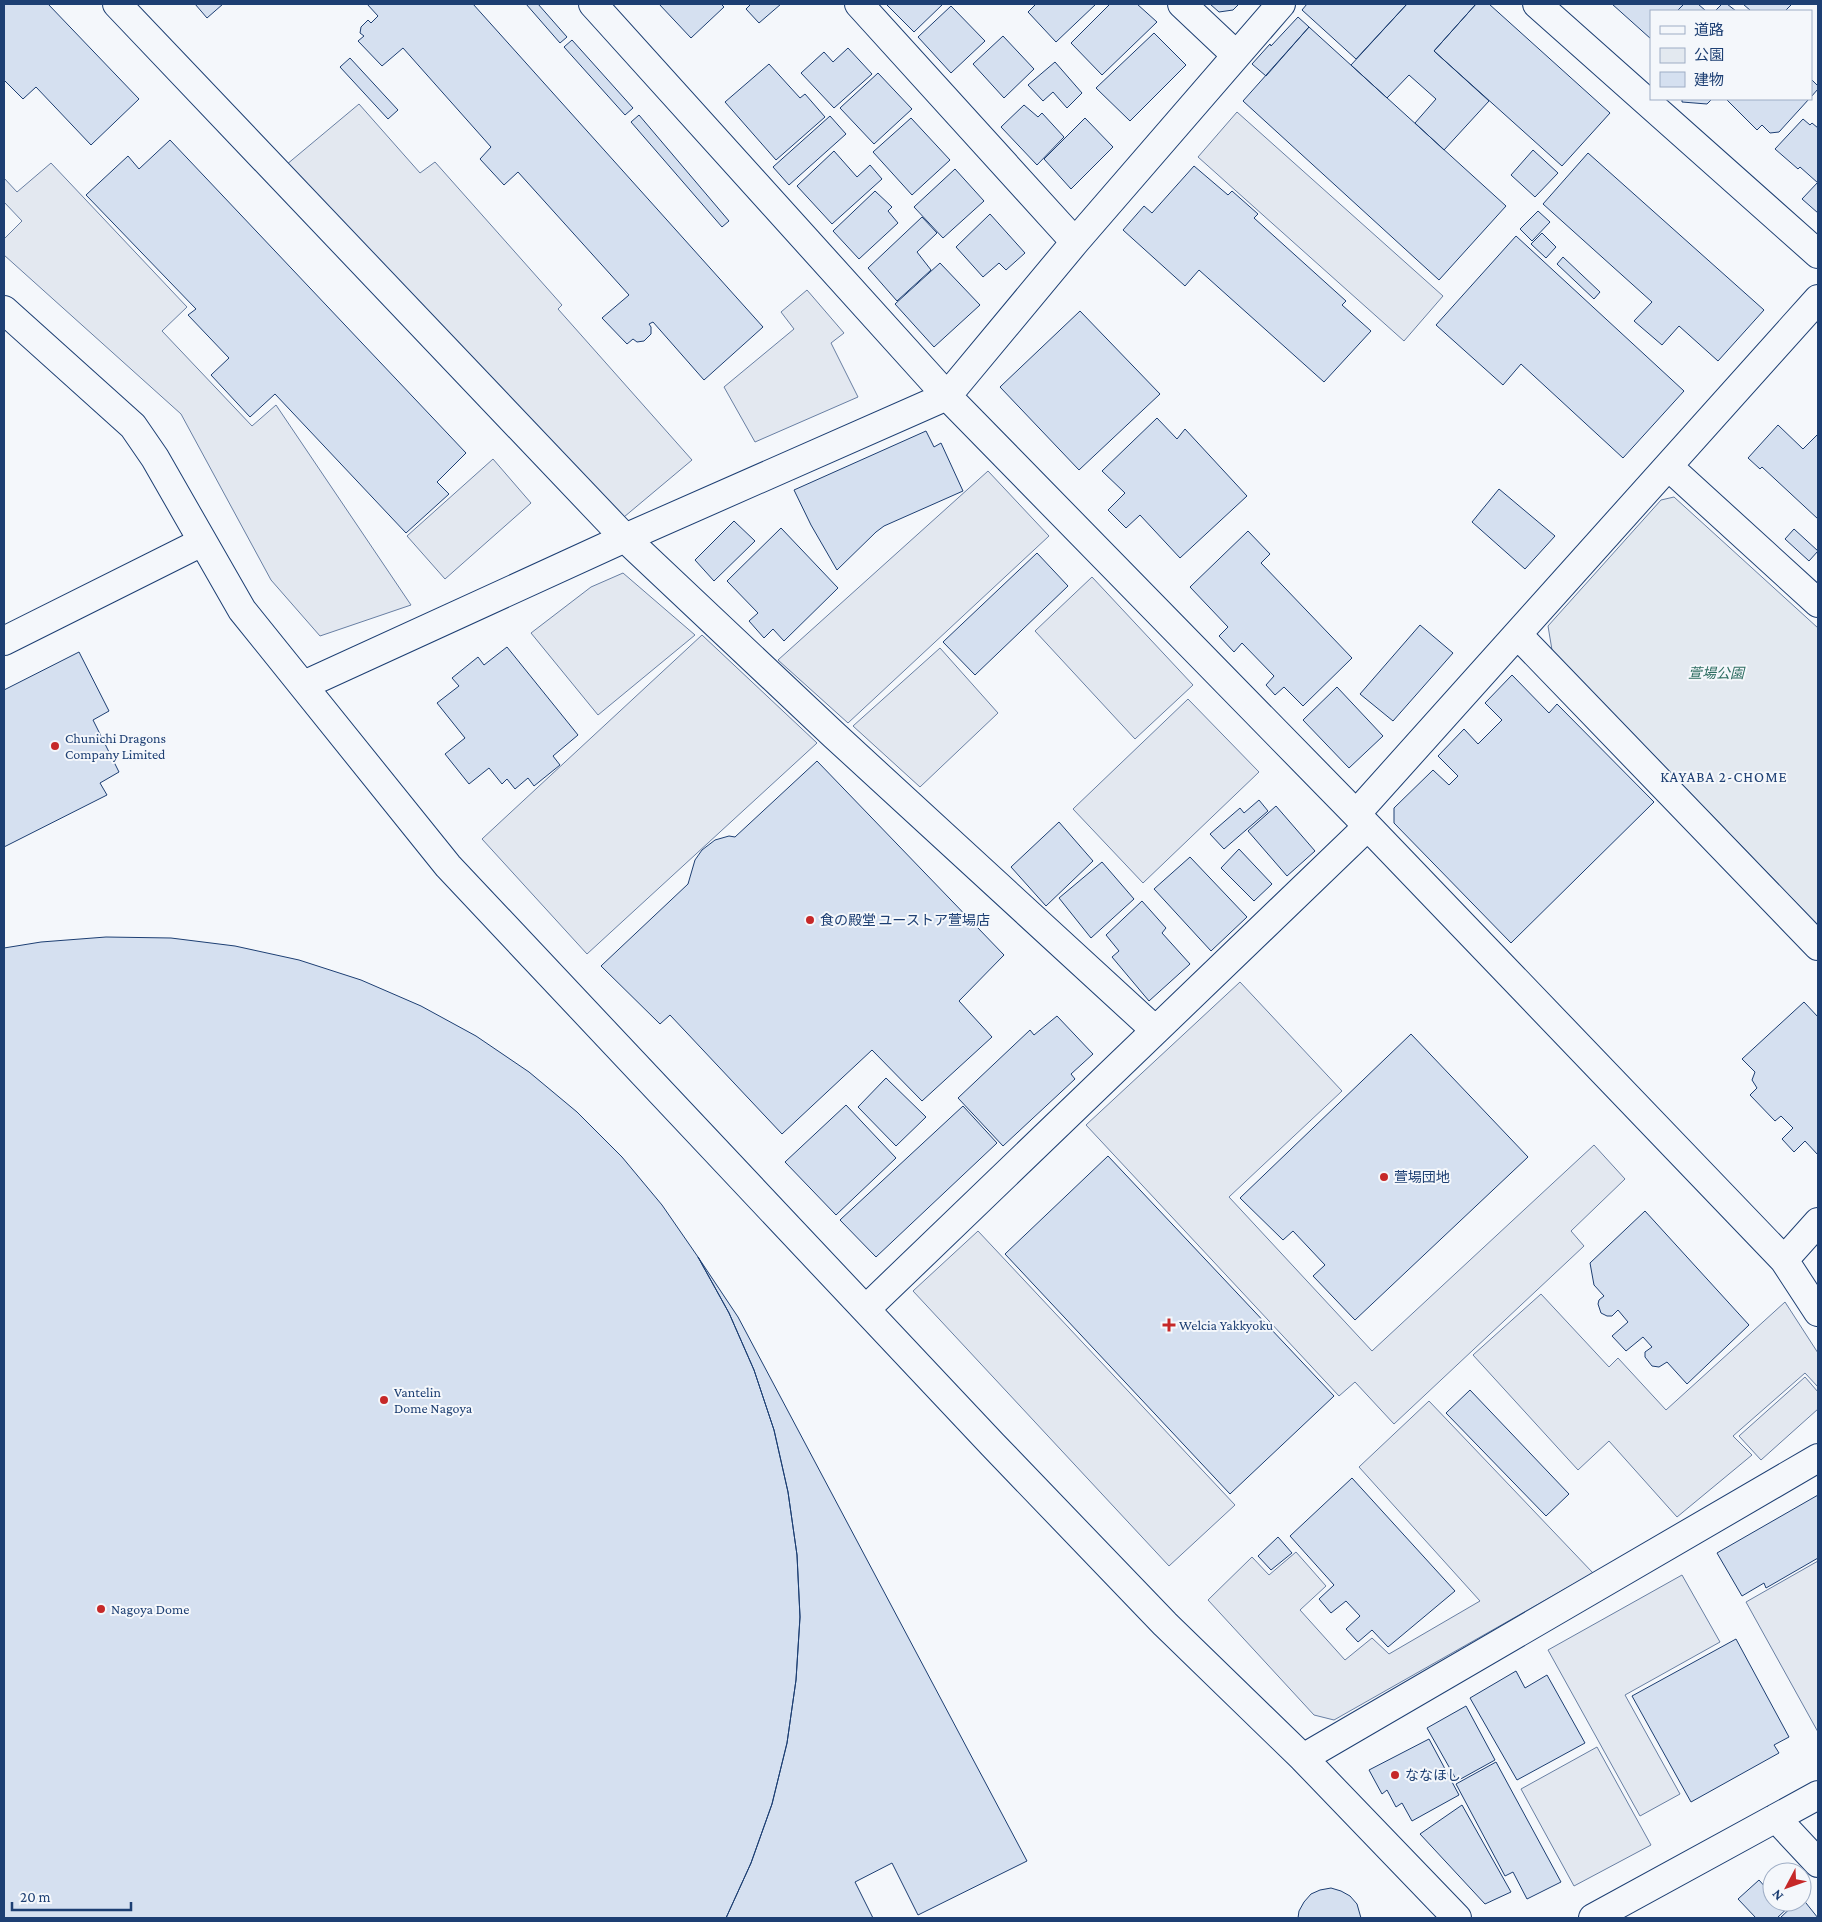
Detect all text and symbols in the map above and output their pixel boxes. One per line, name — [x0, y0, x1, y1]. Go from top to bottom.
legend — [1650, 10, 1812, 100]
text: 道路 — [1694, 22, 1724, 38]
text: 公園 — [1694, 47, 1724, 63]
text: 建物 — [1694, 72, 1724, 88]
park label: 萱場公園 — [1688, 665, 1746, 681]
place label: Chunichi Dragons Company Limited — [65, 730, 166, 762]
marker: Chunichi Dragons Company Limited — [49, 740, 61, 752]
district label: KAYABA 2-CHOME — [1660, 769, 1788, 785]
place label: 食の殿堂 ユーストア萱場店 — [820, 912, 990, 928]
marker: 食の殿堂 ユーストア萱場店 — [804, 914, 816, 926]
place label: 萱場団地 — [1394, 1169, 1450, 1185]
marker: 萱場団地 — [1378, 1171, 1390, 1183]
place label: Welcia Yakkyoku — [1179, 1317, 1274, 1333]
marker: Welcia Yakkyoku — [1163, 1319, 1175, 1331]
place label: Vantelin Dome Nagoya — [394, 1384, 473, 1416]
marker: Vantelin Dome Nagoya — [378, 1394, 390, 1406]
place label: Nagoya Dome — [111, 1601, 189, 1617]
marker: Nagoya Dome — [95, 1603, 107, 1615]
place label: ななほし — [1405, 1767, 1461, 1783]
marker: ななほし — [1389, 1769, 1401, 1781]
north arrow — [1762, 1862, 1812, 1912]
scale bar — [12, 1880, 131, 1912]
text: N — [1768, 1886, 1786, 1904]
text: 20 m — [20, 1889, 51, 1905]

